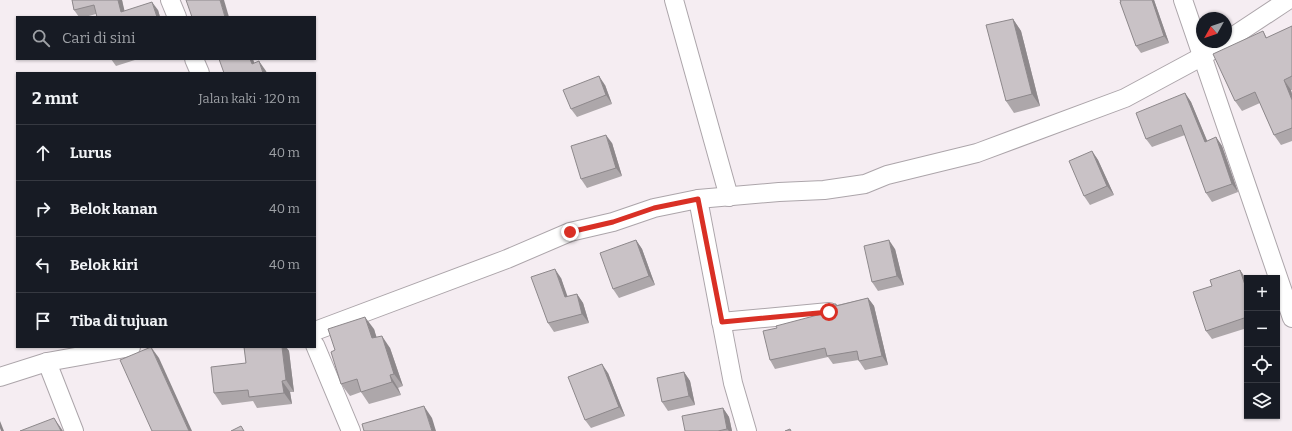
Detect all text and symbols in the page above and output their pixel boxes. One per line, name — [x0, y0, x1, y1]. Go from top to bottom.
north arrow — [1196, 12, 1232, 48]
search box — [16, 16, 316, 60]
icon: search — [30, 27, 52, 49]
text: Cari di sini — [62, 29, 135, 47]
text: 2 mnt — [32, 88, 79, 109]
text: Jalan kaki · 120 m — [199, 91, 300, 106]
icon: ahead — [32, 142, 54, 164]
text: Lurus — [70, 144, 112, 162]
text: 40 m — [269, 145, 300, 160]
icon: right — [32, 198, 54, 220]
text: Belok kanan — [70, 200, 158, 218]
text: 40 m — [269, 201, 300, 216]
route end — [561, 223, 579, 241]
icon: left — [32, 254, 54, 276]
text: Belok kiri — [70, 256, 138, 274]
text: 40 m — [269, 257, 300, 272]
map controls — [1244, 275, 1280, 419]
button: + — [1244, 275, 1280, 311]
route start — [820, 303, 838, 321]
icon: arrive — [32, 310, 54, 332]
button: − — [1244, 311, 1280, 347]
text: Tiba di tujuan — [70, 312, 168, 330]
button: locate — [1244, 347, 1280, 383]
button: layers — [1244, 383, 1280, 419]

